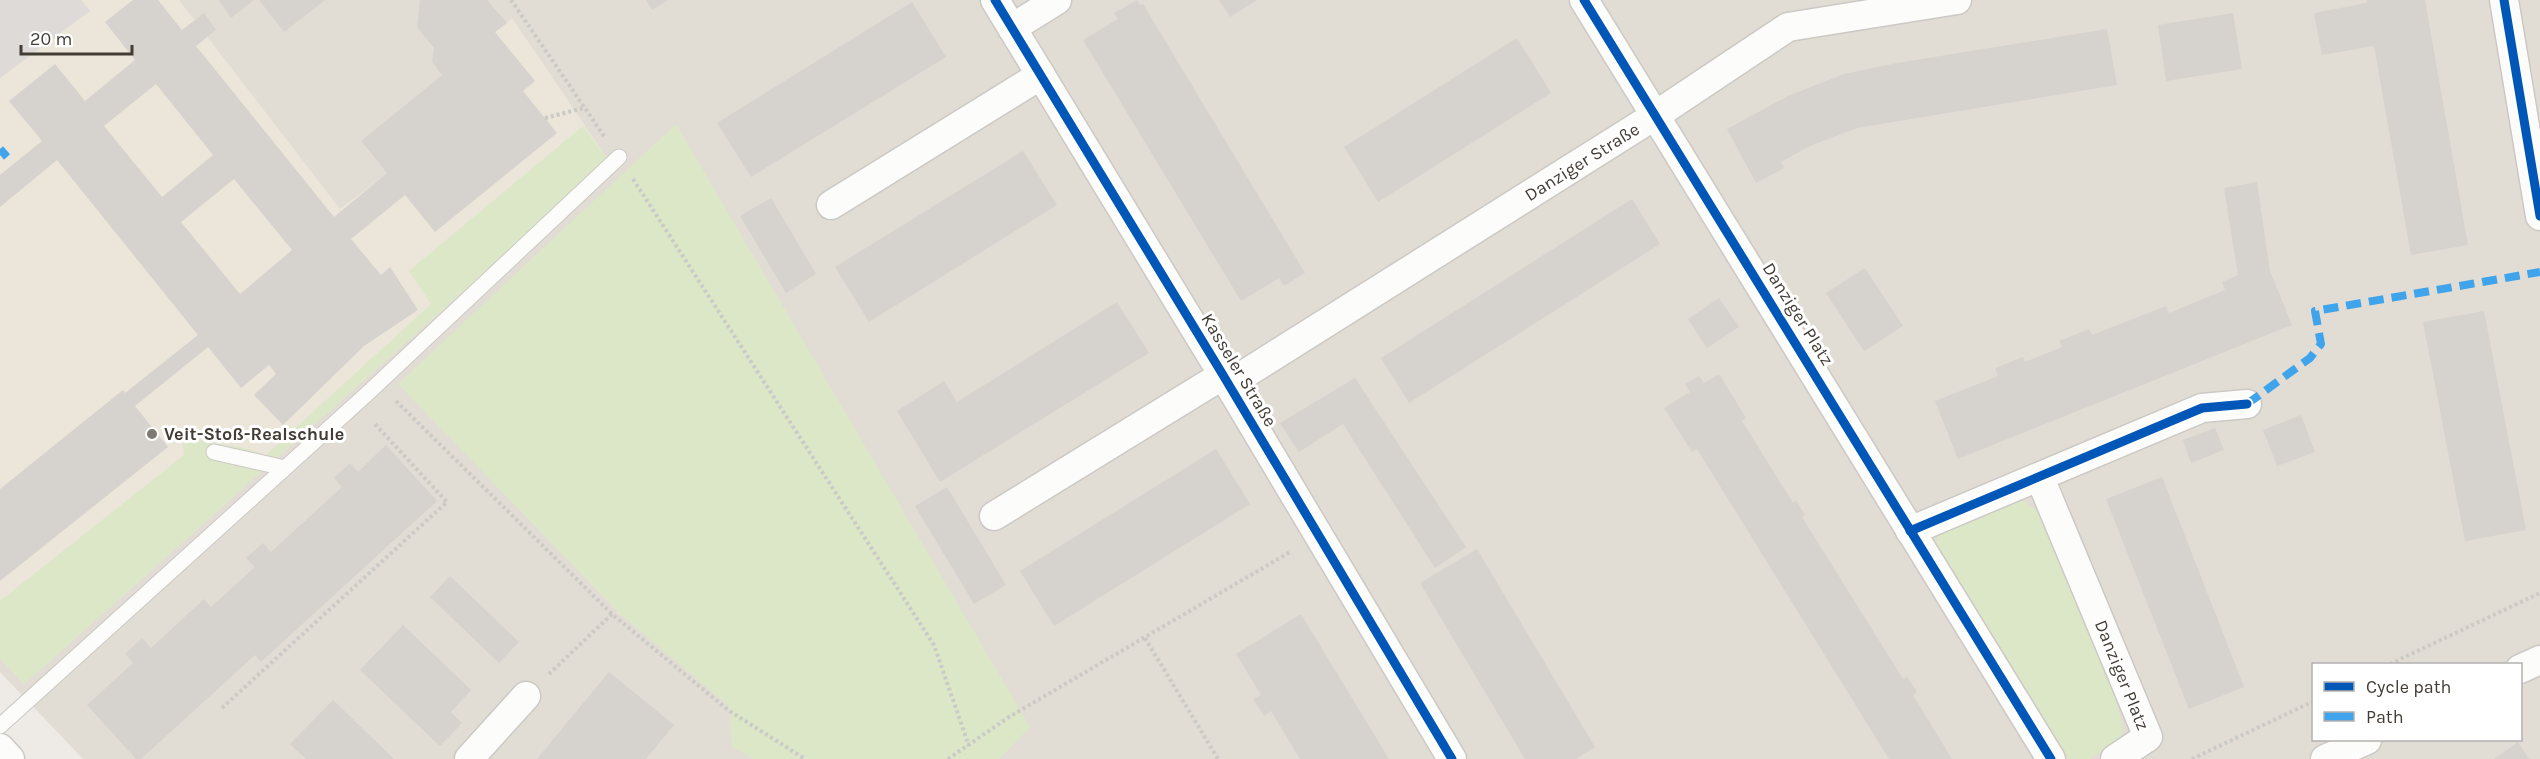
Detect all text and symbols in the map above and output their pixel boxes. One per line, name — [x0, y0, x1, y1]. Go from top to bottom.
scale bar — [21, 18, 132, 56]
text: 20 m — [30, 28, 72, 50]
street label: Danziger Straße — [1521, 118, 1643, 206]
street label: Danziger Platz — [1758, 259, 1838, 369]
street label: Kasseler Straße — [1197, 309, 1281, 431]
place label: Veit-Stoß-Realschule — [164, 423, 344, 445]
marker: Veit-Stoß-Realschule — [145, 427, 159, 441]
street label: Danziger Platz — [2090, 617, 2154, 733]
legend — [2312, 663, 2522, 741]
text: Cycle path — [2366, 676, 2451, 698]
text: Path — [2366, 706, 2404, 728]

